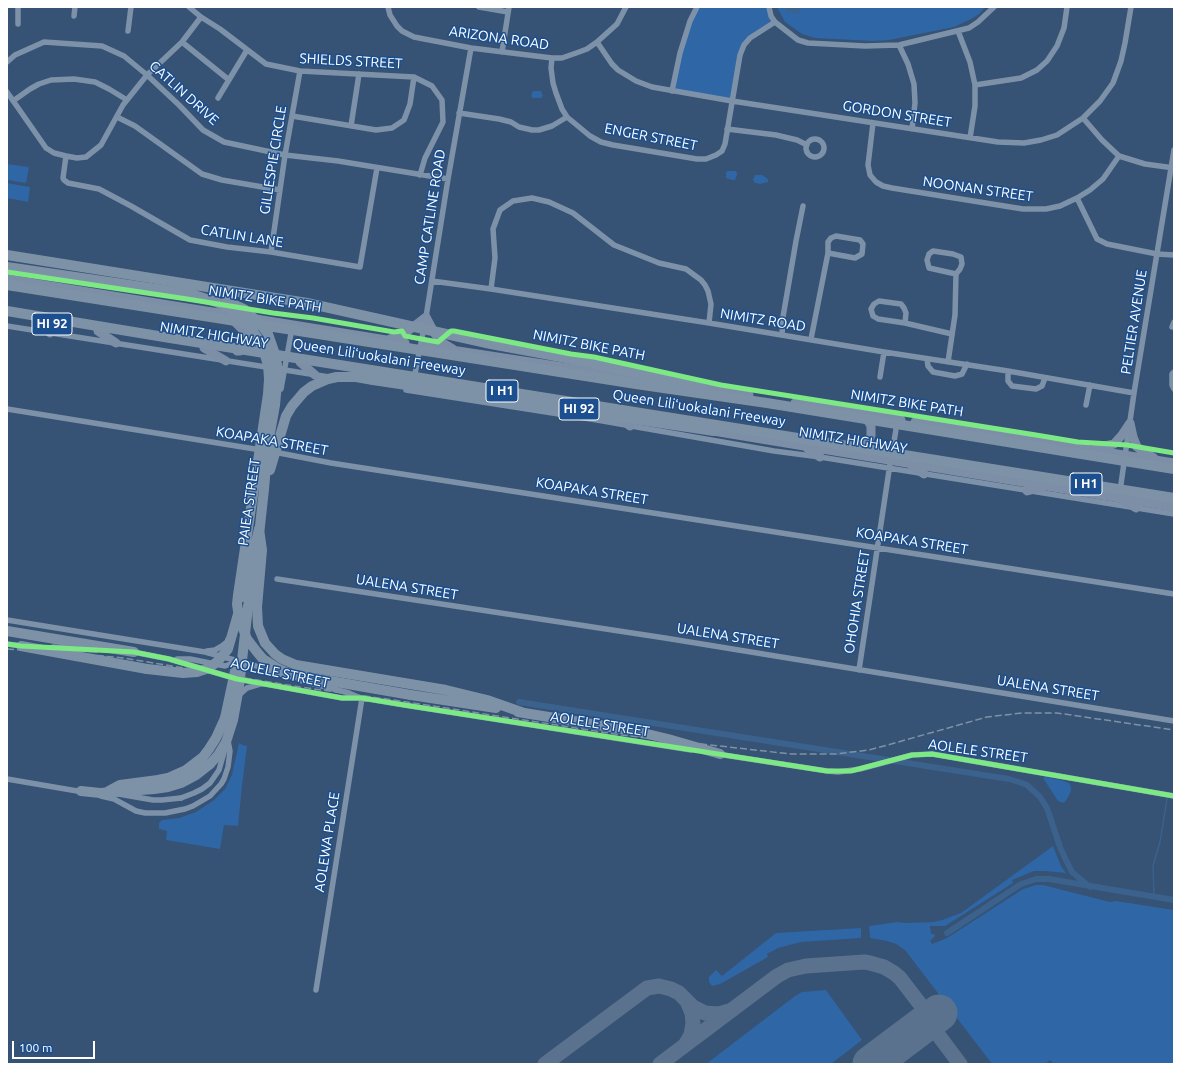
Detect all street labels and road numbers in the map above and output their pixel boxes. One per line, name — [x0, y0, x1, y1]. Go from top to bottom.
street label: ARIZONA ROAD — [448, 23, 550, 53]
street label: SHIELDS STREET — [299, 50, 403, 72]
street label: CATLIN DRIVE — [146, 57, 222, 129]
street label: GORDON STREET — [841, 97, 953, 131]
street label: GILLESPIE CIRCLE — [256, 105, 290, 215]
street label: ENGER STREET — [603, 120, 699, 154]
street label: CAMP CATLINE ROAD — [411, 148, 449, 286]
street label: NOONAN STREET — [922, 173, 1034, 205]
street label: CATLIN LANE — [200, 221, 284, 251]
street label: PELTIER AVENUE — [1117, 269, 1151, 375]
street label: NIMITZ BIKE PATH — [207, 282, 323, 316]
street label: NIMITZ ROAD — [719, 305, 807, 335]
road number: HI 92 — [32, 313, 72, 335]
street label: NIMITZ HIGHWAY — [159, 318, 269, 352]
street label: NIMITZ BIKE PATH — [531, 326, 647, 364]
street label: Queen Liliʻuokalani Freeway — [291, 335, 467, 379]
road number: I H1 — [486, 380, 518, 402]
street label: Queen Liliʻuokalani Freeway — [611, 386, 787, 430]
street label: NIMITZ BIKE PATH — [849, 386, 965, 420]
road number: HI 92 — [559, 398, 599, 420]
street label: KOAPAKA STREET — [215, 423, 329, 459]
street label: NIMITZ HIGHWAY — [798, 423, 908, 457]
street label: PAIEA STREET — [235, 457, 263, 547]
road number: I H1 — [1070, 473, 1102, 495]
street label: KOAPAKA STREET — [535, 474, 649, 508]
street label: KOAPAKA STREET — [855, 524, 969, 558]
street label: OHOHIA STREET — [841, 549, 873, 655]
street label: UALENA STREET — [355, 571, 459, 603]
street label: UALENA STREET — [676, 620, 780, 652]
street label: AOLELE STREET — [229, 654, 331, 692]
street label: UALENA STREET — [996, 672, 1100, 704]
street label: AOLELE STREET — [549, 708, 651, 740]
street label: AOLELE STREET — [927, 736, 1029, 766]
street label: AOLEWA PLACE — [311, 791, 343, 893]

